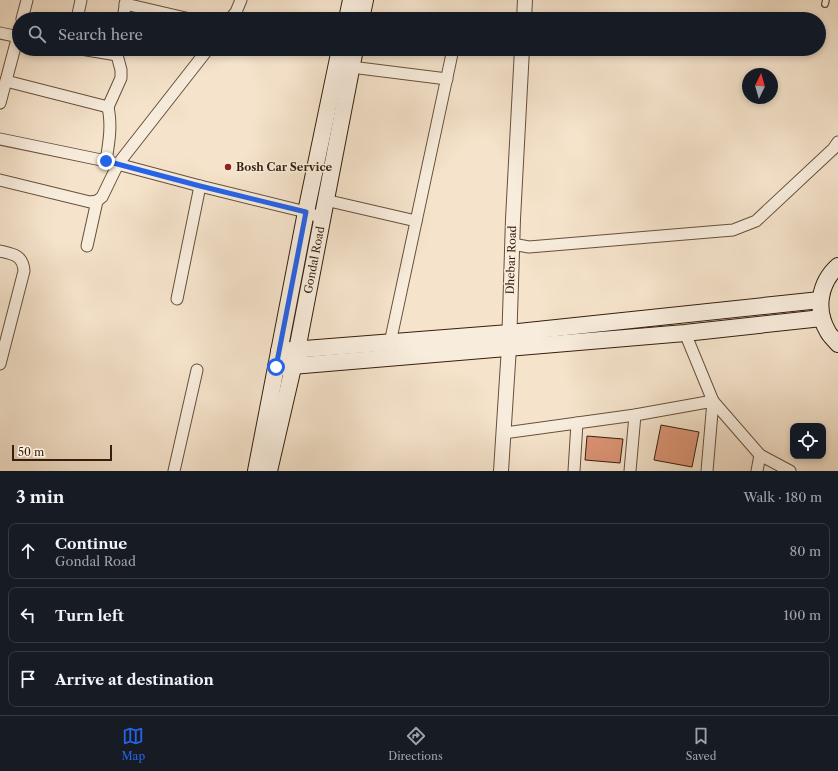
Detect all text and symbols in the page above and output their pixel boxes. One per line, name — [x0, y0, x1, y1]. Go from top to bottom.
search box — [12, 12, 826, 56]
icon: search — [26, 23, 48, 45]
text: Search here — [58, 25, 143, 44]
north arrow — [742, 68, 778, 104]
route end — [97, 152, 115, 170]
place label: Bosh Car Service — [236, 160, 333, 174]
marker: Bosh Car Service — [223, 162, 233, 172]
street label: Gondal Road — [301, 225, 327, 295]
street label: Dhebar Road — [503, 225, 519, 295]
route start — [267, 358, 285, 376]
map controls — [790, 423, 826, 459]
button: locate — [790, 423, 826, 459]
scale bar — [12, 443, 112, 462]
text: 50 m — [18, 445, 44, 459]
text: 3 min — [16, 487, 65, 507]
text: Walk · 180 m — [743, 489, 822, 505]
text: Continue — [55, 534, 127, 553]
icon: ahead — [17, 540, 39, 562]
text: 80 m — [789, 543, 821, 559]
text: Gondal Road — [55, 553, 136, 569]
icon: left — [17, 604, 39, 626]
text: Turn left — [55, 606, 124, 625]
text: 100 m — [783, 607, 821, 623]
icon: arrive — [17, 668, 39, 690]
text: Arrive at destination — [55, 670, 214, 689]
tab: Map — [122, 725, 145, 763]
tab: Directions — [388, 725, 443, 763]
tab: Saved — [686, 725, 716, 763]

